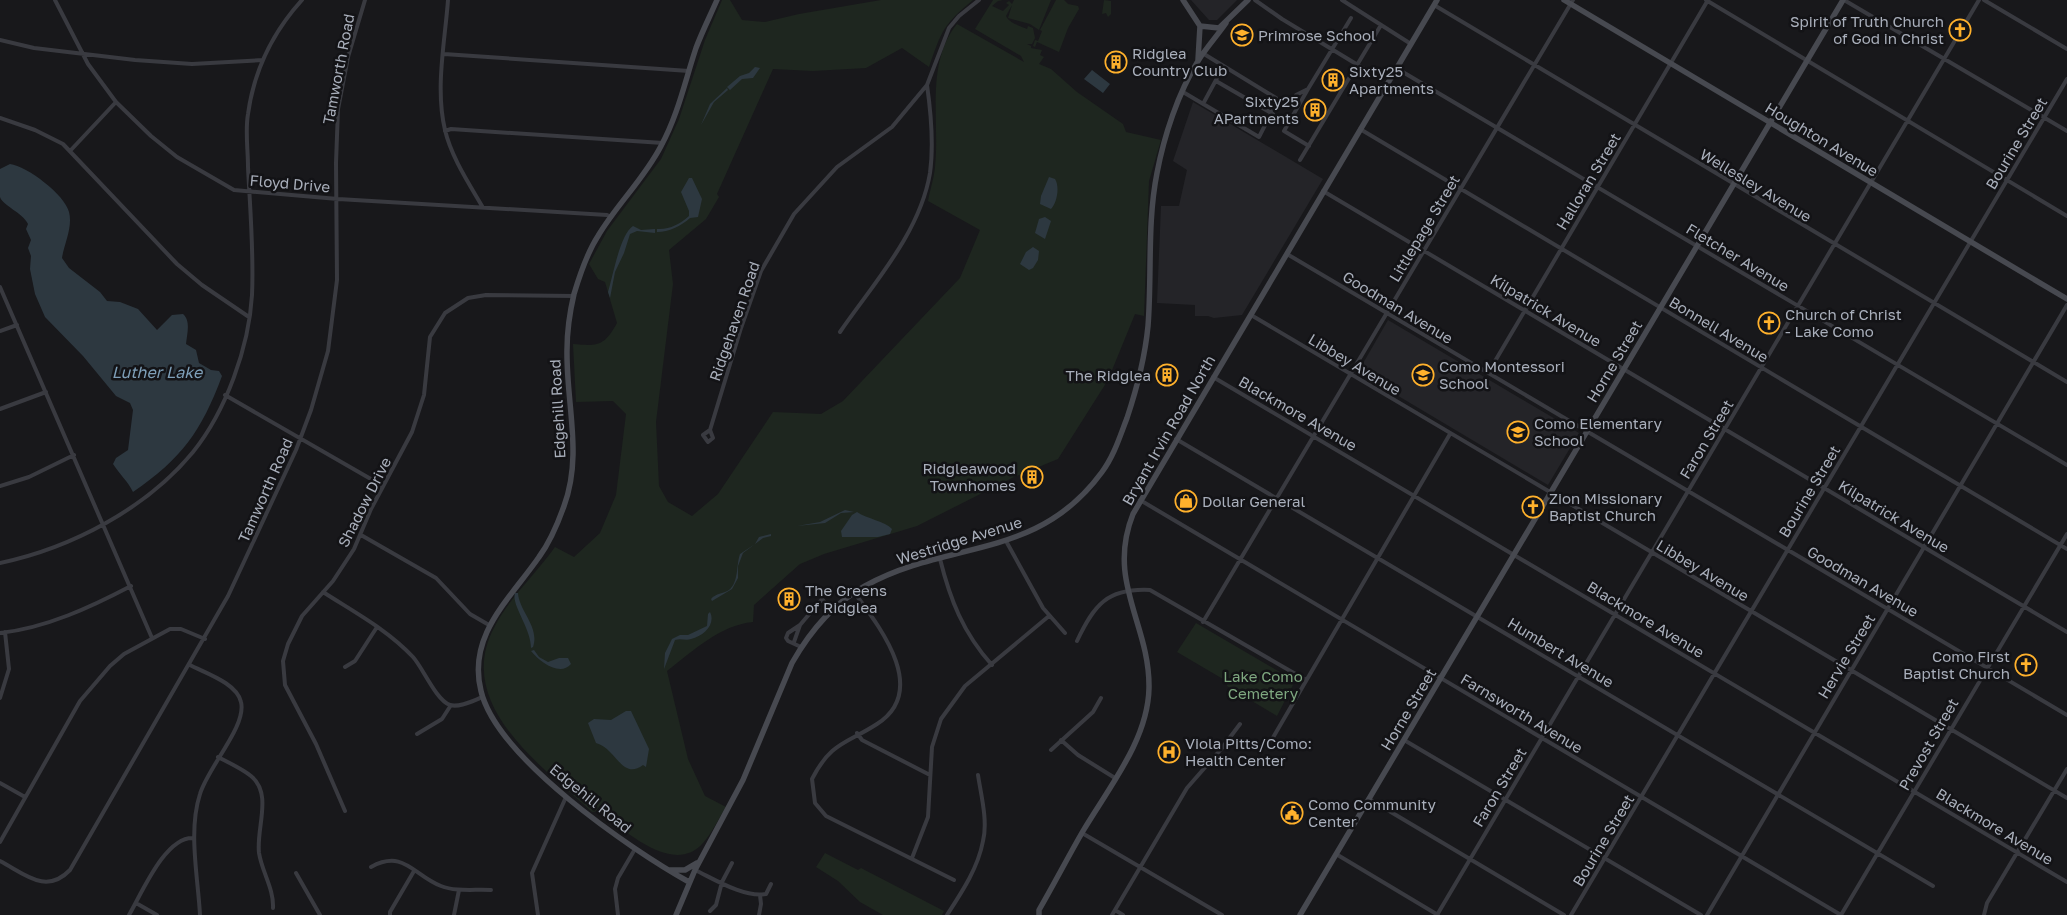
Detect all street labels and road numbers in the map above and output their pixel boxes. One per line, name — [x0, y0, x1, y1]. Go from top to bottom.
street label: Tamworth Road — [318, 12, 358, 126]
street label: Bourine Street — [1981, 94, 2051, 192]
street label: Houghton Avenue — [1762, 98, 1882, 180]
street label: Halloran Street — [1552, 129, 1624, 233]
street label: Wellesley Avenue — [1697, 145, 1815, 226]
street label: Floyd Drive — [249, 171, 331, 196]
street label: Littlepage Street — [1385, 171, 1463, 285]
street label: Fletcher Avenue — [1683, 219, 1793, 295]
street label: Ridgehaven Road — [705, 259, 763, 383]
street label: Goodman Avenue — [1340, 267, 1457, 347]
street label: Kilpatrick Avenue — [1487, 270, 1605, 350]
street label: Bonnell Avenue — [1666, 292, 1772, 366]
street label: Horne Street — [1583, 317, 1645, 405]
street label: Libbey Avenue — [1306, 329, 1405, 399]
street label: Bryant Irvin Road North — [1118, 352, 1218, 508]
street label: Edgehill Road — [545, 359, 569, 459]
street label: Blackmore Avenue — [1236, 372, 1360, 454]
street label: Faron Street — [1675, 396, 1737, 482]
street label: Tamworth Road — [234, 435, 296, 545]
street label: Bourine Street — [1774, 442, 1844, 540]
street label: Shadow Drive — [334, 454, 395, 550]
street label: Kilpatrick Avenue — [1835, 476, 1953, 556]
street label: Westridge Avenue — [894, 512, 1024, 568]
street label: Libbey Avenue — [1654, 535, 1753, 605]
street label: Goodman Avenue — [1804, 542, 1922, 620]
street label: Blackmore Avenue — [1584, 577, 1708, 661]
street label: Hervie Street — [1814, 610, 1878, 702]
street label: Humbert Avenue — [1505, 613, 1618, 691]
street label: Horne Street — [1377, 665, 1439, 753]
street label: Farnsworth Avenue — [1458, 669, 1587, 757]
street label: Prevost Street — [1894, 695, 1962, 793]
street label: Faron Street — [1468, 744, 1530, 830]
street label: Edgehill Road — [547, 760, 635, 836]
street label: Blackmore Avenue — [1933, 784, 2057, 868]
street label: Bourine Street — [1568, 791, 1638, 889]

